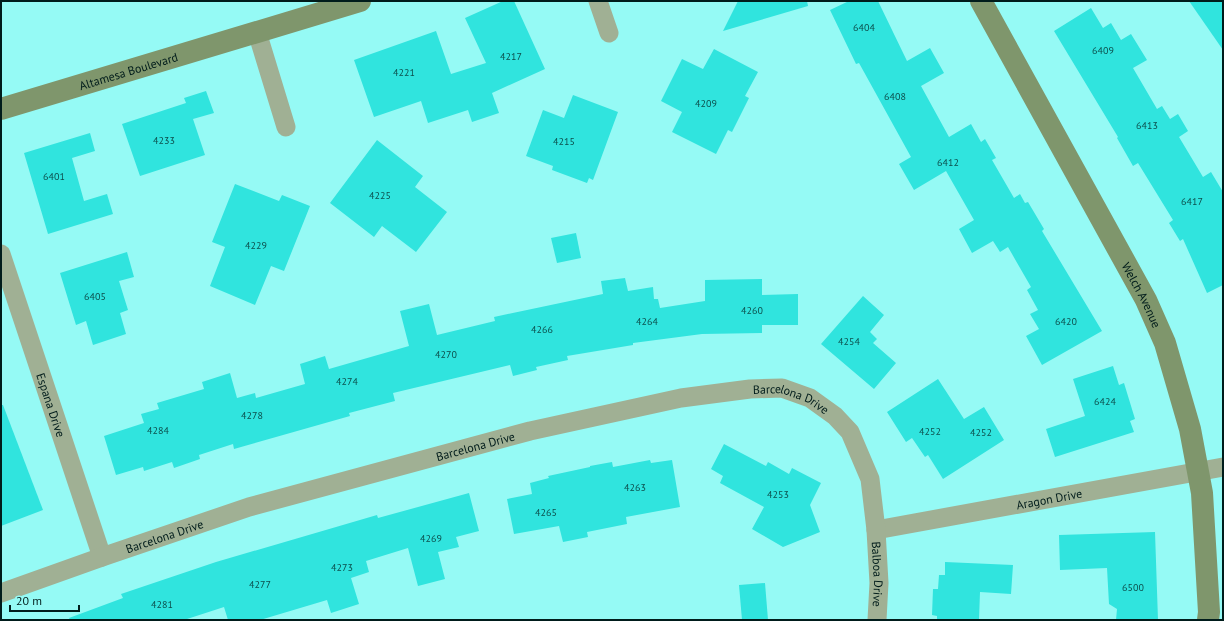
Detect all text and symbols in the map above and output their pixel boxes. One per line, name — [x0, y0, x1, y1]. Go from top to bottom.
house number: 6404 — [853, 21, 875, 34]
house number: 6409 — [1092, 44, 1114, 57]
street label: Altamesa Boulevard — [77, 49, 179, 93]
house number: 4217 — [500, 50, 522, 63]
house number: 4221 — [393, 66, 415, 79]
house number: 6408 — [884, 90, 906, 103]
house number: 4209 — [695, 97, 717, 110]
house number: 6413 — [1136, 119, 1158, 132]
house number: 4233 — [153, 134, 175, 147]
house number: 4215 — [553, 135, 575, 148]
house number: 6412 — [937, 156, 959, 169]
house number: 6401 — [43, 170, 65, 183]
house number: 4225 — [369, 189, 391, 202]
house number: 6417 — [1181, 195, 1203, 208]
house number: 4229 — [245, 239, 267, 252]
street label: Welch Avenue — [1119, 259, 1165, 330]
house number: 6405 — [84, 290, 106, 303]
house number: 4260 — [741, 304, 763, 317]
house number: 4264 — [636, 315, 658, 328]
house number: 6420 — [1055, 315, 1077, 328]
house number: 4266 — [531, 323, 553, 336]
house number: 4254 — [838, 335, 860, 348]
house number: 4270 — [435, 348, 457, 361]
street label: Espana Drive — [34, 371, 69, 439]
house number: 4274 — [336, 375, 358, 388]
street label: Barcelona Drive — [753, 381, 832, 417]
house number: 6424 — [1094, 395, 1116, 408]
house number: 4278 — [241, 409, 263, 422]
house number: 4284 — [147, 424, 169, 437]
house number: 4252 — [919, 425, 941, 438]
house number: 4252 — [970, 426, 992, 439]
street label: Barcelona Drive — [434, 428, 516, 464]
house number: 4263 — [624, 481, 646, 494]
street label: Aragon Drive — [1015, 485, 1083, 512]
house number: 4253 — [767, 488, 789, 501]
house number: 4265 — [535, 506, 557, 519]
street label: Barcelona Drive — [124, 516, 205, 556]
house number: 4269 — [420, 532, 442, 545]
street label: Balboa Drive — [869, 541, 887, 607]
house number: 4273 — [331, 561, 353, 574]
house number: 4277 — [249, 578, 271, 591]
house number: 6500 — [1122, 581, 1144, 594]
scale bar — [10, 587, 79, 613]
text: 20 m — [16, 593, 42, 608]
house number: 4281 — [151, 598, 173, 611]

